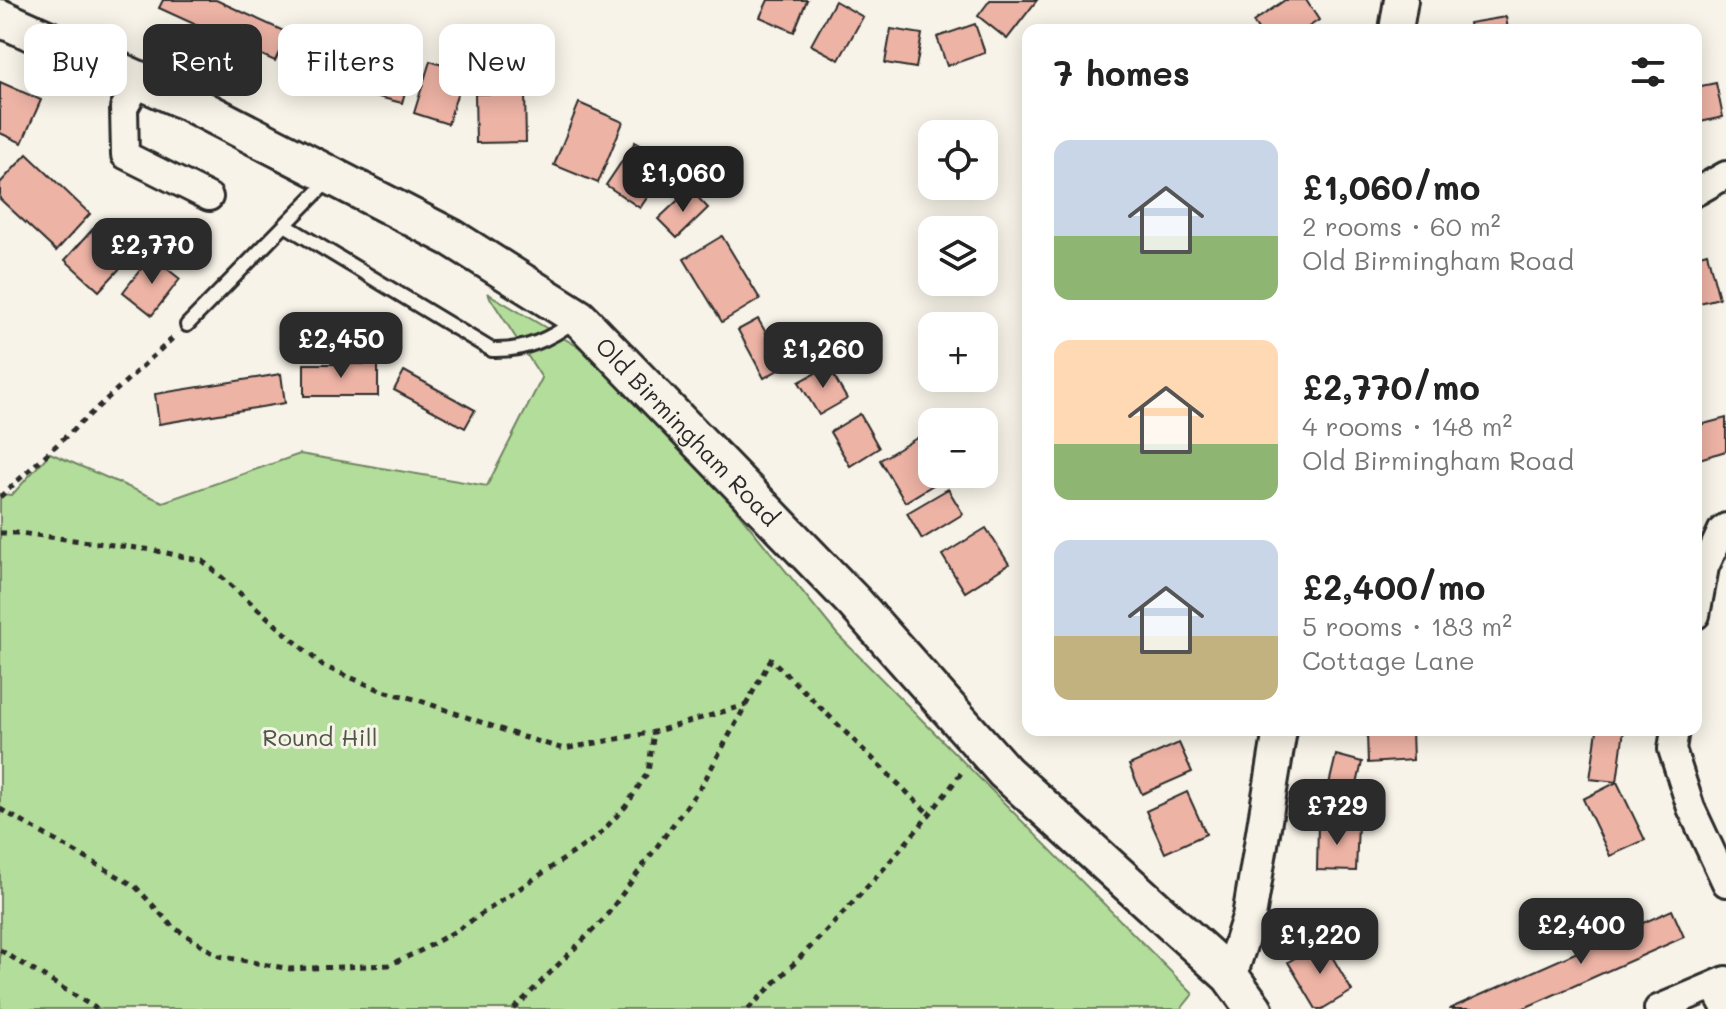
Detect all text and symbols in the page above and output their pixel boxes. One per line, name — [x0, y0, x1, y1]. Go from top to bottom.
chip: Buy — [24, 24, 127, 96]
chip: Rent — [143, 24, 262, 96]
chip: Filters — [278, 24, 423, 96]
chip: New — [439, 24, 555, 96]
text: 7 homes — [1054, 50, 1190, 95]
icon: filters — [1626, 50, 1670, 94]
map controls — [918, 120, 998, 488]
button: locate — [918, 120, 998, 200]
pin: £1,060 — [618, 146, 748, 214]
text: £1,060 — [641, 155, 725, 189]
text: £1,060/mo — [1302, 164, 1480, 209]
icon: home — [1118, 172, 1214, 268]
text: 2 rooms · 60 m² — [1302, 209, 1501, 243]
button: layers — [918, 216, 998, 296]
pin: £2,770 — [87, 218, 217, 286]
text: £2,770 — [110, 227, 194, 261]
text: Old Birmingham Road — [1302, 243, 1574, 277]
pin: £2,450 — [276, 312, 406, 380]
button: + — [918, 312, 998, 392]
text: £2,450 — [297, 321, 385, 355]
pin: £1,260 — [758, 322, 888, 390]
street label: Old Birmingham Road — [590, 330, 787, 532]
text: £1,260 — [782, 331, 864, 365]
text: £2,770/mo — [1302, 364, 1480, 409]
icon: home — [1118, 372, 1214, 468]
button: − — [918, 408, 998, 488]
text: 4 rooms · 148 m² — [1302, 409, 1512, 443]
text: Old Birmingham Road — [1302, 443, 1574, 477]
text: £2,400/mo — [1302, 564, 1485, 609]
icon: home — [1118, 572, 1214, 668]
text: 5 rooms · 183 m² — [1302, 609, 1512, 643]
text: Cottage Lane — [1302, 643, 1475, 677]
park label: Round Hill — [262, 721, 378, 752]
pin: £729 — [1290, 779, 1384, 847]
text: £729 — [1307, 788, 1367, 822]
pin: £2,400 — [1516, 898, 1646, 966]
text: £2,400 — [1537, 907, 1625, 941]
pin: £1,220 — [1255, 908, 1385, 976]
text: £1,220 — [1279, 917, 1361, 951]

